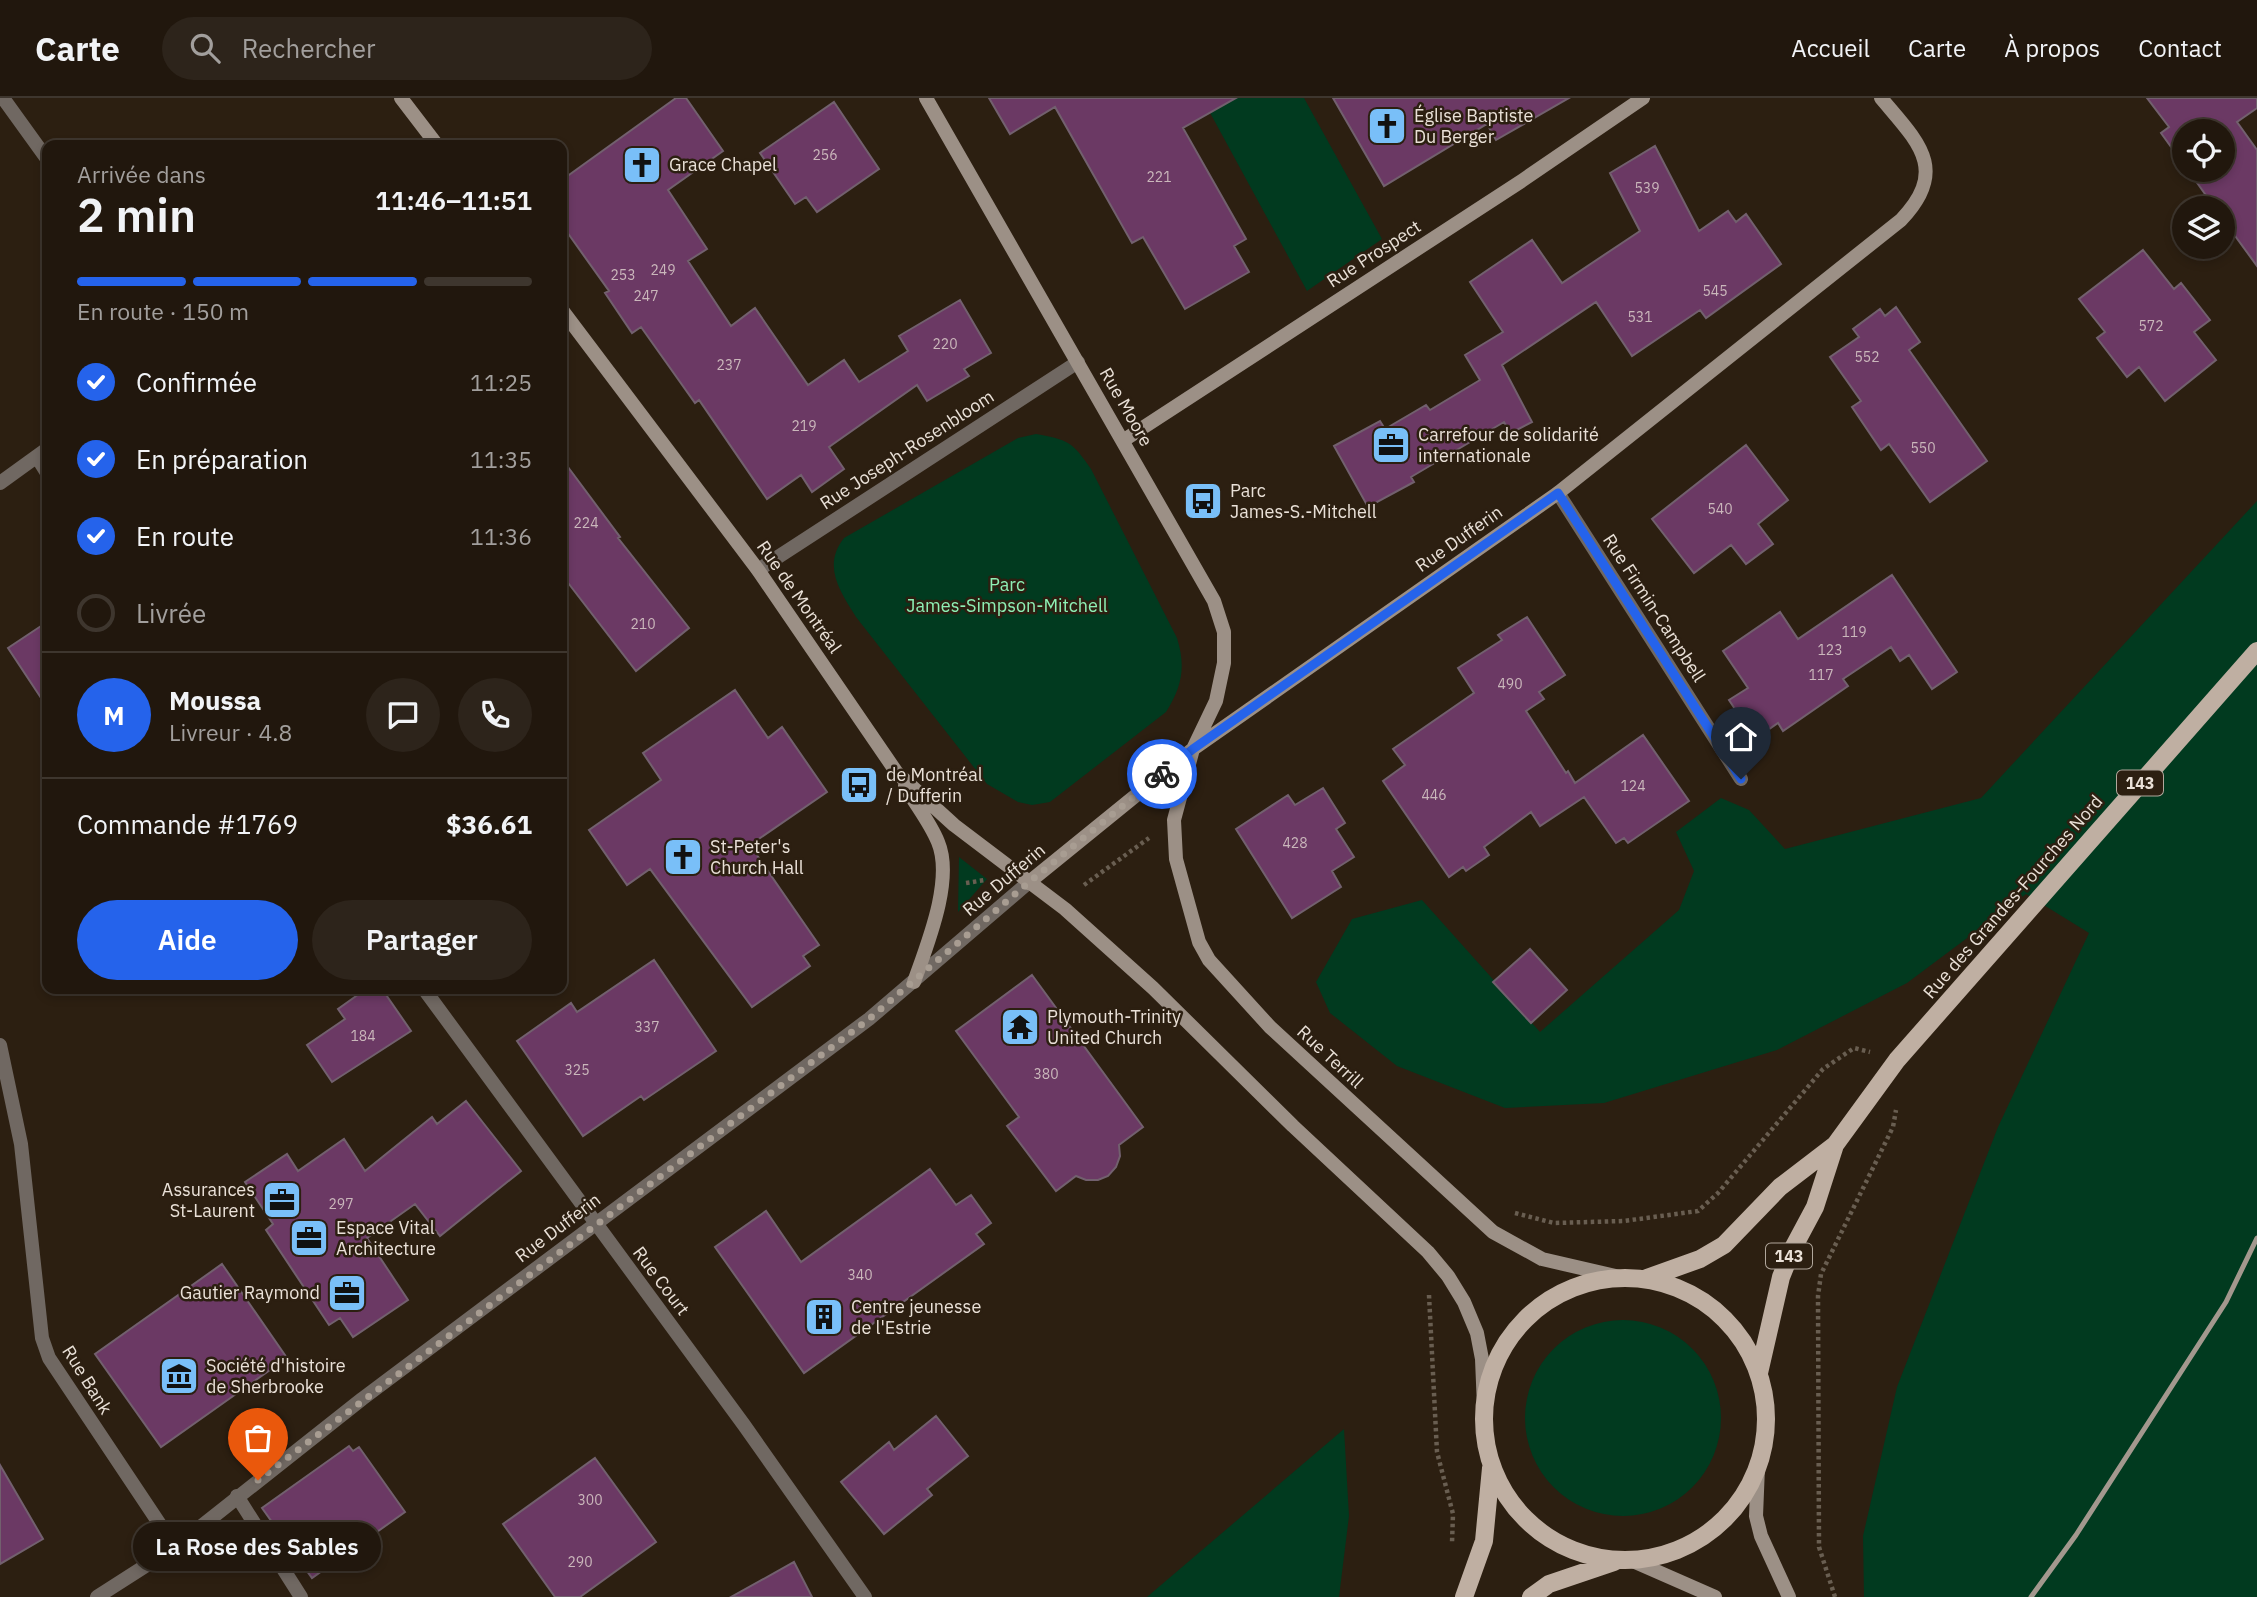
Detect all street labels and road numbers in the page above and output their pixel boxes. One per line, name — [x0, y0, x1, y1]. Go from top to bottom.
street label: Rue Prospect — [1322, 215, 1425, 293]
street label: Rue Moore — [1095, 363, 1158, 450]
street label: Rue Joseph-Rosenbloom — [815, 385, 998, 515]
street label: Rue Dufferin — [1411, 500, 1507, 577]
street label: Rue Firmin-Campbell — [1598, 529, 1711, 686]
street label: Rue de Montréal — [752, 536, 847, 658]
road number: 143 — [2117, 770, 2163, 796]
street label: Rue des Grandes-Fourches Nord — [1918, 790, 2107, 1003]
street label: Rue Dufferin — [958, 838, 1050, 921]
street label: Rue Terrill — [1292, 1020, 1368, 1093]
street label: Rue Dufferin — [510, 1188, 605, 1267]
street label: Rue Court — [628, 1242, 695, 1320]
road number: 143 — [1766, 1244, 1812, 1268]
street label: Rue Bank — [57, 1341, 118, 1419]

